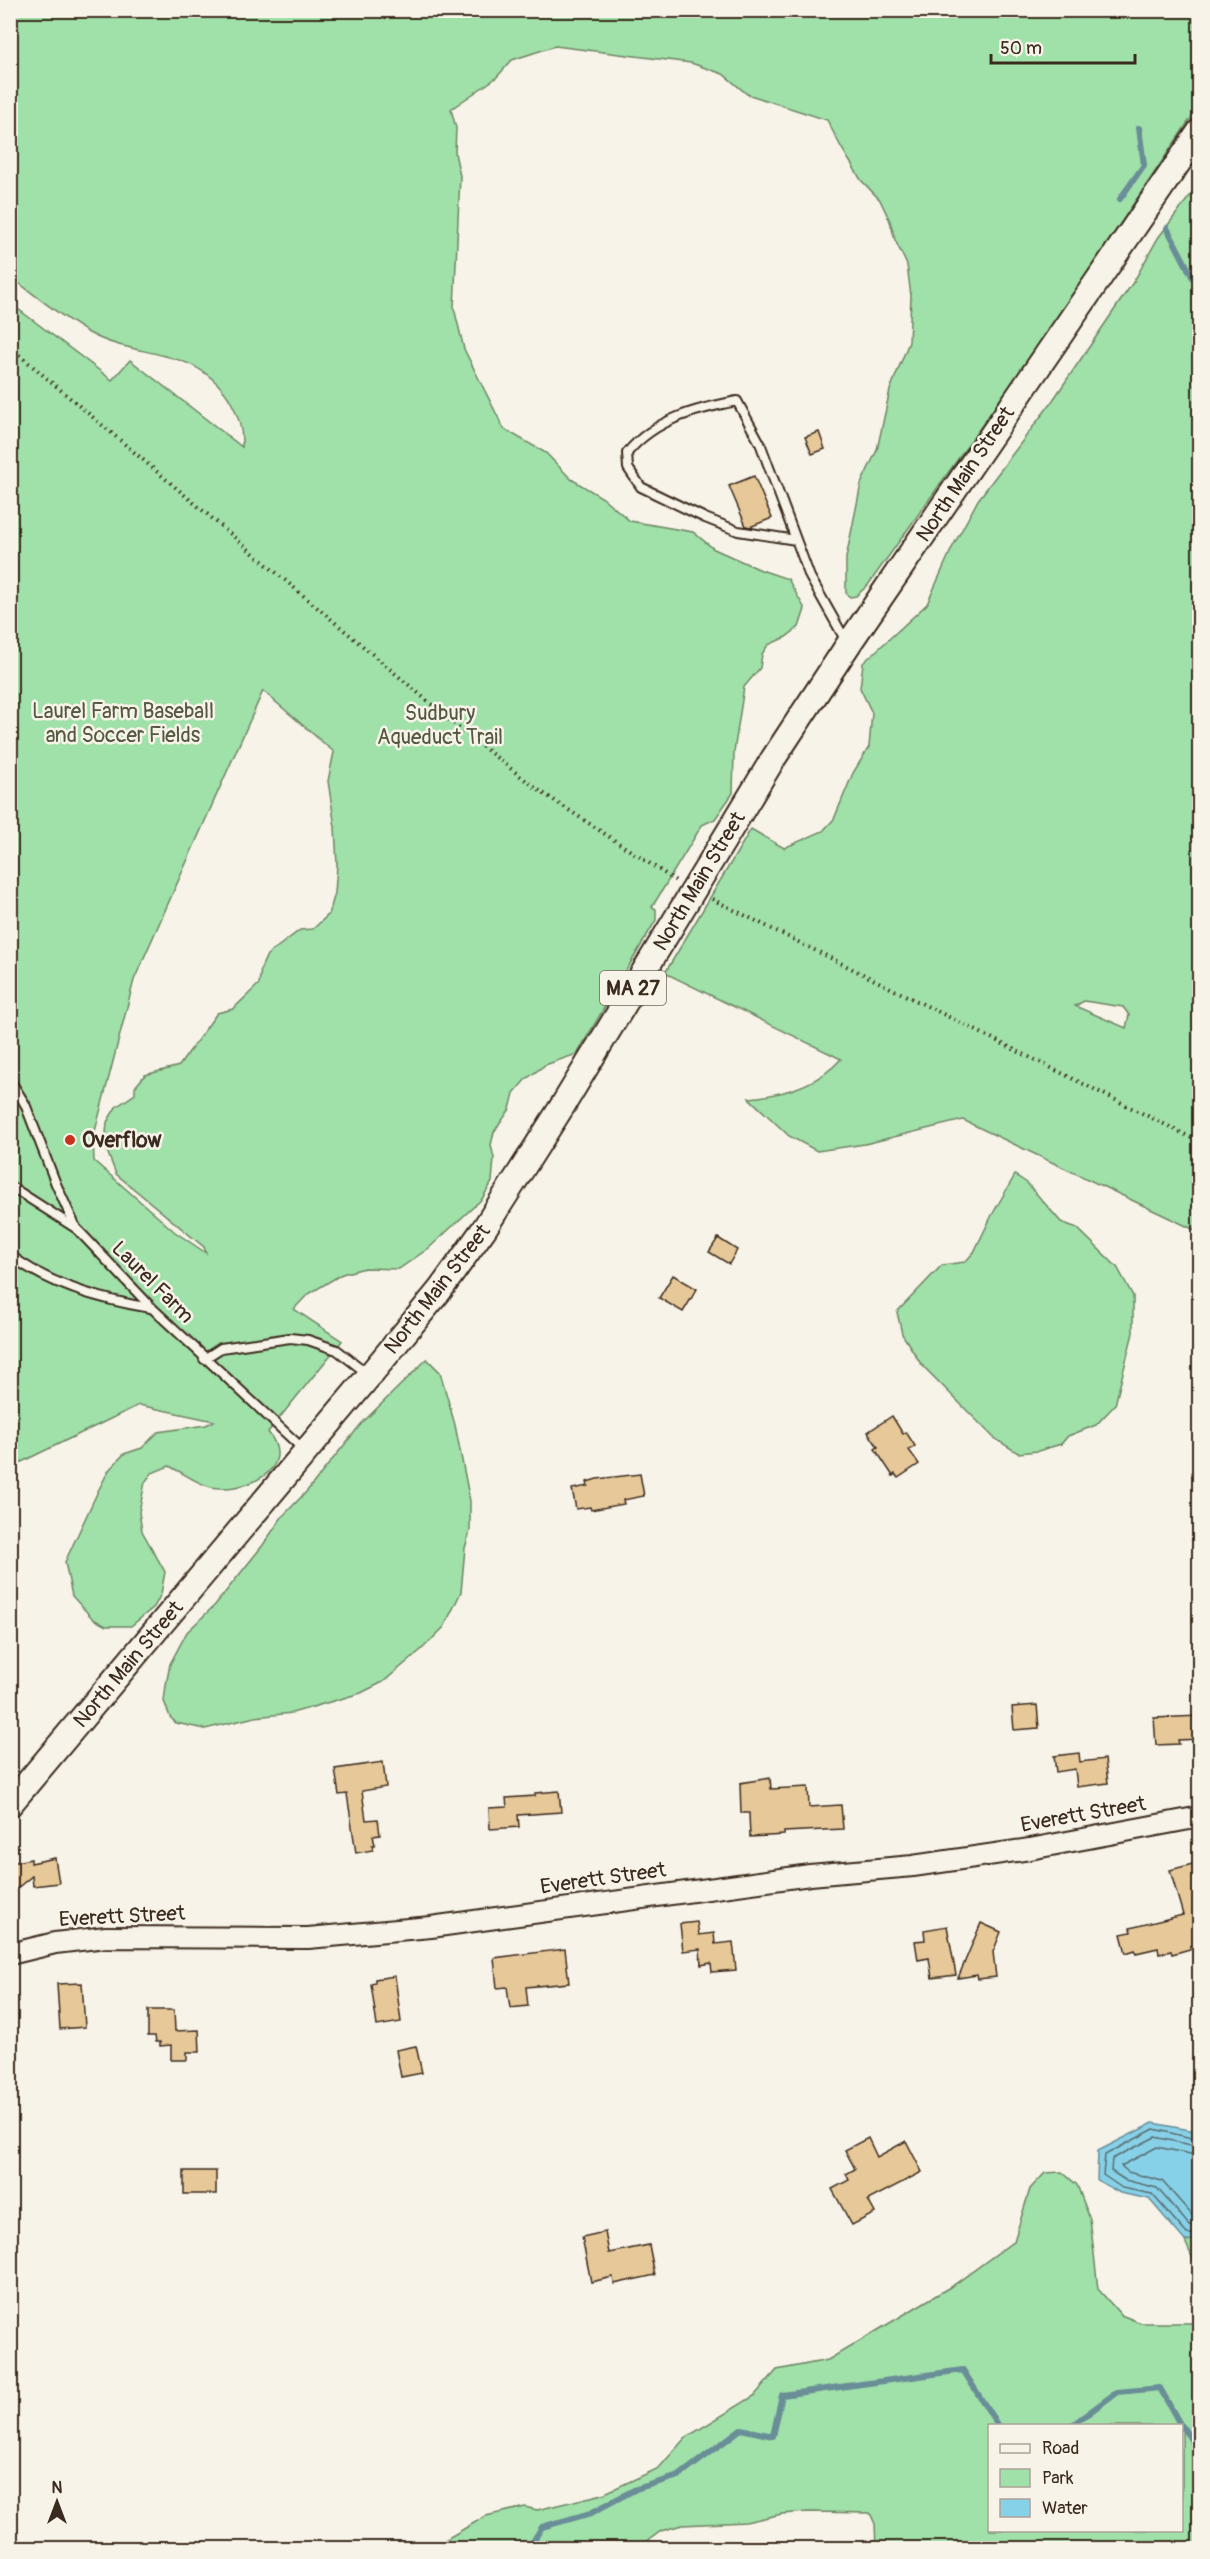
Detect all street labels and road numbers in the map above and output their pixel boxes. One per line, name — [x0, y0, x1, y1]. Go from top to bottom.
street label: North Main Street — [910, 401, 1021, 547]
street label: North Main Street — [647, 806, 752, 956]
road number: MA 27 — [600, 971, 666, 1005]
street label: North Main Street — [378, 1218, 497, 1360]
street label: Laurel Farm — [106, 1235, 200, 1329]
street label: North Main Street — [67, 1595, 190, 1733]
street label: Everett Street — [1018, 1790, 1148, 1839]
street label: Everett Street — [539, 1856, 668, 1901]
street label: Everett Street — [58, 1900, 186, 1933]

